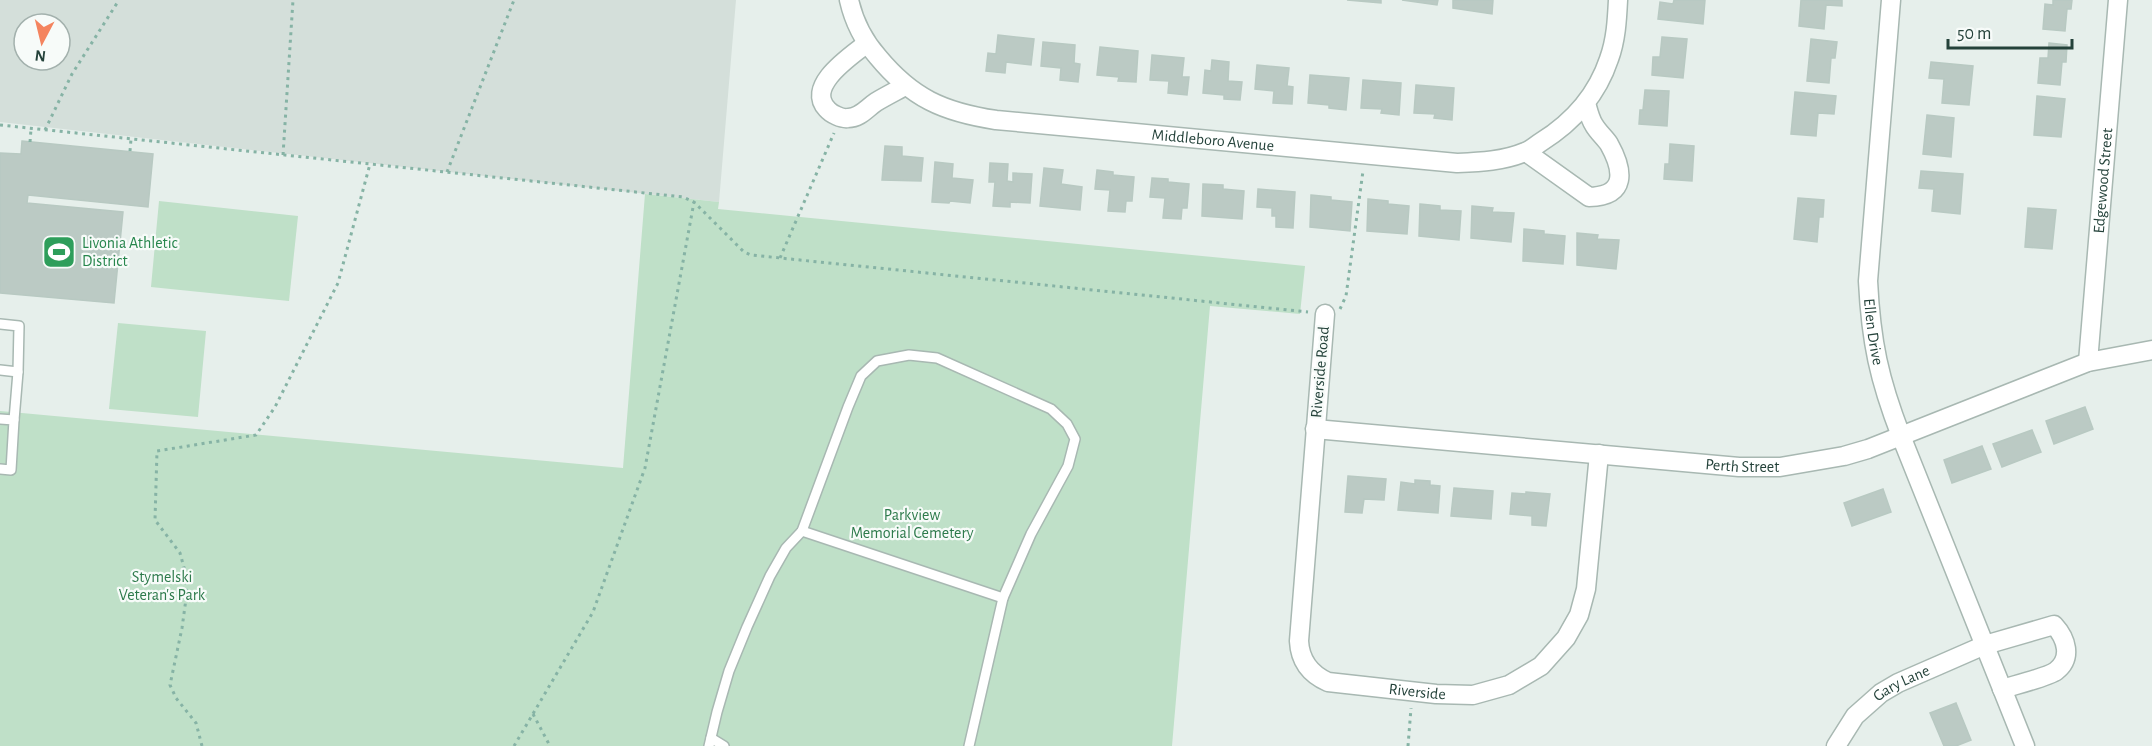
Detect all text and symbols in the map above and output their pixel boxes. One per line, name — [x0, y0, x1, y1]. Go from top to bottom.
north arrow — [12, 12, 72, 72]
scale bar — [1948, 12, 2072, 50]
text: 50 m — [1957, 25, 1991, 43]
text: N — [34, 47, 47, 65]
street label: Middleboro Avenue — [1151, 127, 1275, 154]
street label: Edgewood Street — [2091, 127, 2115, 234]
sports icon: Livonia Athletic District — [41, 234, 77, 270]
place label: Livonia Athletic District — [82, 235, 178, 269]
street label: Ellen Drive — [1861, 298, 1886, 367]
street label: Riverside Road — [1308, 326, 1332, 418]
street label: Perth Street — [1705, 456, 1779, 475]
park label: Parkview Memorial Cemetery — [850, 507, 974, 542]
park label: Stymelski Veteran's Park — [119, 569, 206, 603]
street label: Gary Lane — [1870, 662, 1932, 704]
street label: Riverside — [1388, 681, 1446, 702]

